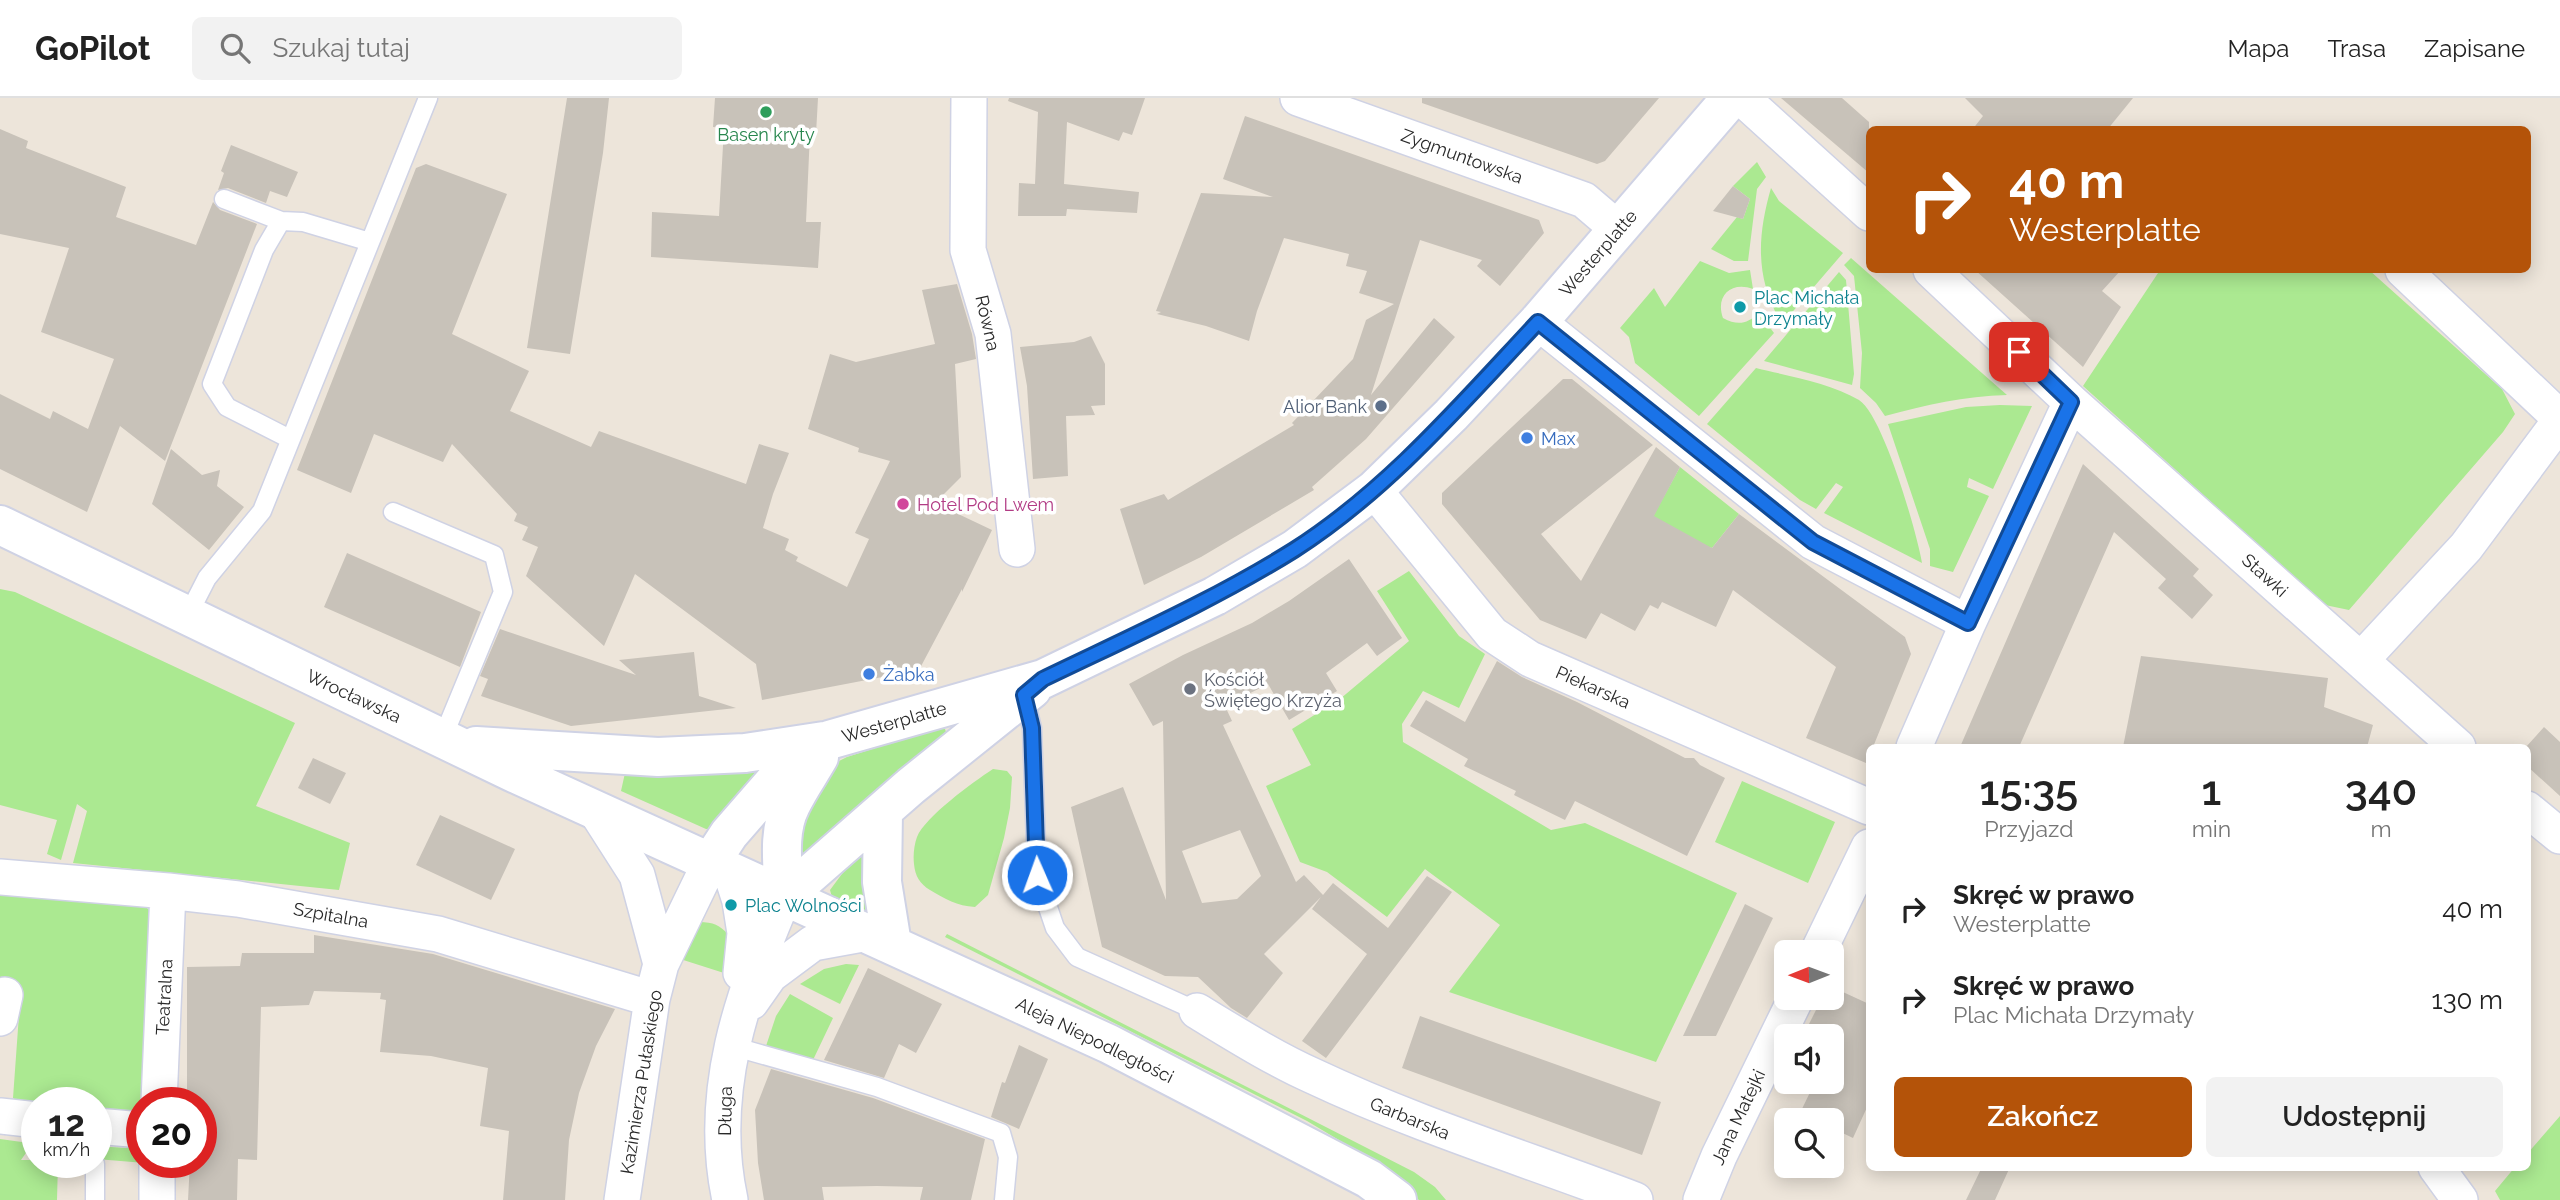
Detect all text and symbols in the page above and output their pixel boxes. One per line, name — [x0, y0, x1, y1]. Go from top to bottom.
search box — [192, 17, 682, 80]
text: GoPilot — [35, 29, 150, 68]
icon: search — [216, 29, 254, 67]
text: Szukaj tutaj — [272, 33, 410, 63]
text: Mapa — [2228, 34, 2289, 63]
text: Trasa — [2327, 34, 2386, 63]
text: Zapisane — [2424, 34, 2525, 63]
marker: Basen kryty — [758, 104, 774, 120]
place label: Basen kryty — [717, 124, 815, 145]
street label: Zygmuntowska — [1398, 124, 1526, 188]
text: 40 m — [2009, 152, 2124, 209]
icon: right — [1894, 154, 1985, 245]
street label: Westerplatte — [1555, 205, 1642, 301]
text: Westerplatte — [2009, 211, 2201, 248]
place label: Plac Michała Drzymały — [1754, 287, 1859, 329]
street label: Równa — [971, 293, 1005, 353]
marker: Plac Michała Drzymały — [1732, 299, 1748, 315]
pin — [1989, 322, 2049, 382]
icon: arrive — [2000, 333, 2038, 371]
place label: Alior Bank — [1283, 396, 1367, 417]
marker: Alior Bank — [1373, 398, 1389, 414]
place label: Max — [1541, 428, 1576, 449]
marker: Max — [1519, 430, 1535, 446]
place label: Hotel Pod Lwem — [917, 494, 1054, 515]
marker: Hotel Pod Lwem — [895, 496, 911, 512]
street label: Stawki — [2238, 549, 2292, 601]
street label: Piekarska — [1552, 661, 1634, 713]
place label: Żabka — [883, 664, 935, 685]
street label: Wrocławska — [303, 665, 405, 727]
marker: Żabka — [861, 666, 877, 682]
place label: Kościół Świętego Krzyża — [1204, 669, 1342, 711]
marker: Kościół Świętego Krzyża — [1182, 681, 1198, 697]
street label: Westerplatte — [839, 697, 949, 747]
text: 15:35 — [1980, 766, 2078, 815]
text: 1 — [2202, 766, 2221, 815]
text: 340 — [2345, 766, 2417, 815]
text: Przyjazd — [1984, 815, 2073, 842]
text: min — [2192, 815, 2231, 842]
text: m — [2371, 815, 2392, 842]
position arrow — [1000, 838, 1074, 912]
text: Skręć w prawo — [1953, 880, 2134, 910]
icon: right — [1894, 890, 1932, 928]
text: 40 m — [2442, 894, 2503, 924]
place label: Plac Wolności — [745, 895, 862, 916]
marker: Plac Wolności — [723, 897, 739, 913]
street label: Szpitalna — [292, 898, 370, 932]
text: Westerplatte — [1953, 910, 2091, 937]
north arrow — [1774, 940, 1844, 1010]
map controls — [1774, 940, 1844, 1178]
street label: Teatralna — [152, 958, 176, 1036]
text: Skręć w prawo — [1953, 971, 2134, 1001]
icon: right — [1894, 981, 1932, 1019]
text: 130 m — [2432, 985, 2503, 1015]
street label: Kazimierza Pułaskiego — [616, 988, 666, 1176]
street label: Aleja Niepodległości — [1013, 993, 1177, 1087]
text: Plac Michała Drzymały — [1953, 1001, 2194, 1028]
button: sound — [1774, 1024, 1844, 1094]
street label: Jana Matejki — [1707, 1066, 1769, 1168]
button: Zakończ — [1894, 1077, 2192, 1157]
button: Udostępnij — [2206, 1077, 2503, 1157]
street label: Długa — [714, 1086, 736, 1136]
speed limit sign: 20 — [126, 1087, 217, 1178]
street label: Garbarska — [1367, 1092, 1453, 1144]
text: 12 — [48, 1103, 85, 1144]
button: search — [1774, 1108, 1844, 1178]
text: km/h — [43, 1139, 90, 1160]

